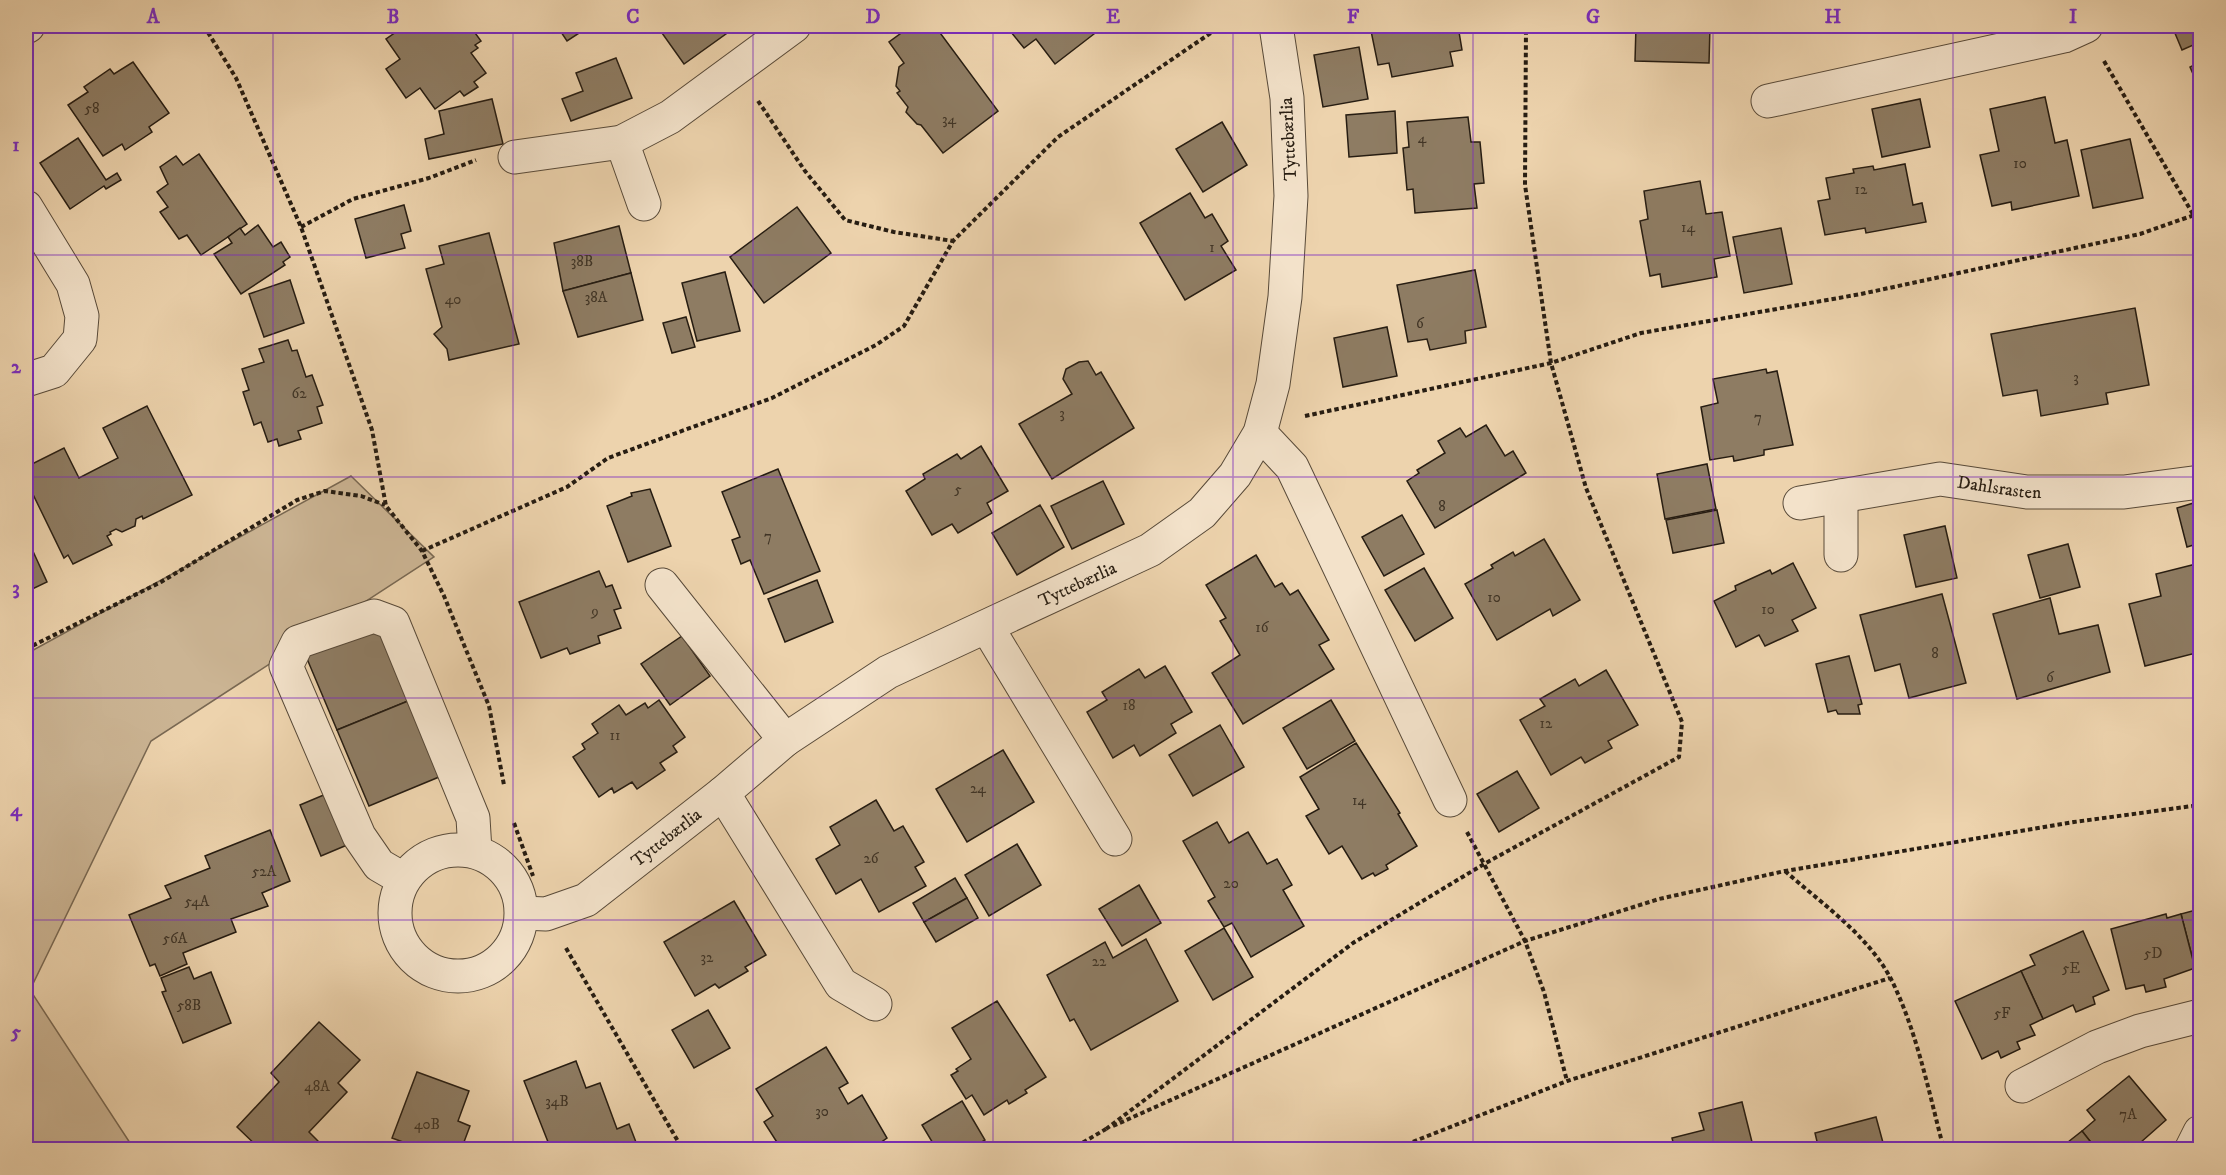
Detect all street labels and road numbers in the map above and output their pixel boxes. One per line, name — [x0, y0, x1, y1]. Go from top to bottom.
street label: Tyttebærlia — [1276, 96, 1302, 181]
street label: Dahlsrasten — [1956, 472, 2042, 504]
street label: Tyttebærlia — [1035, 557, 1120, 612]
street label: Tyttebærlia — [627, 804, 707, 873]

